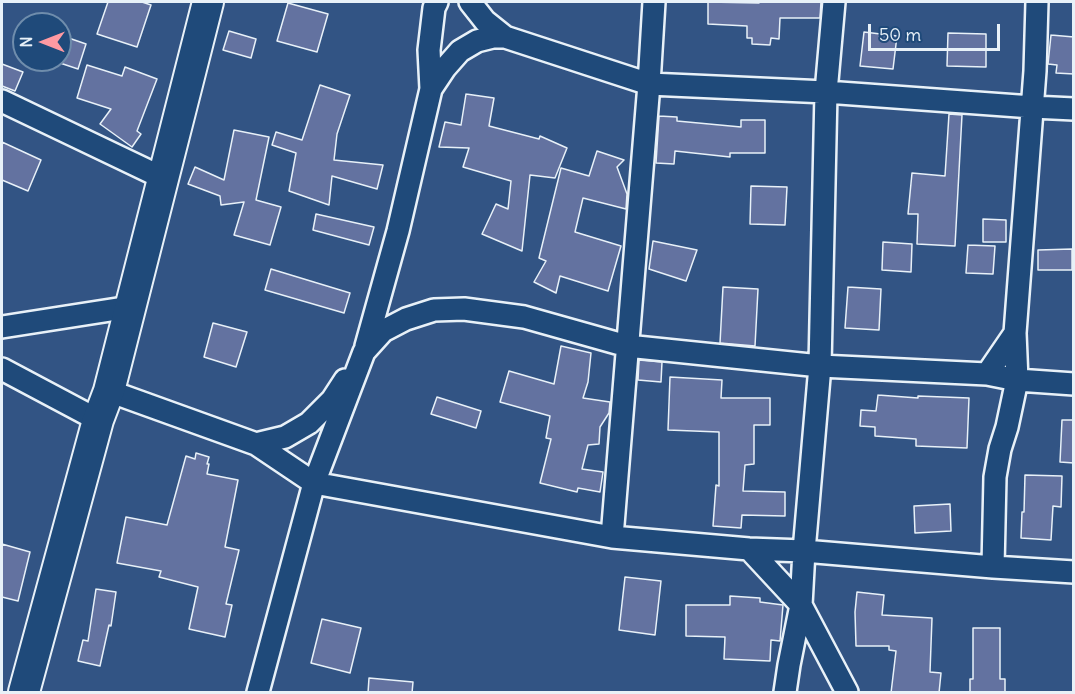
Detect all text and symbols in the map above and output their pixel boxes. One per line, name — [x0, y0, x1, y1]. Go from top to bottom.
north arrow — [12, 12, 72, 72]
scale bar — [871, 12, 1003, 50]
text: 50 m — [879, 23, 921, 46]
text: N — [16, 36, 36, 48]

